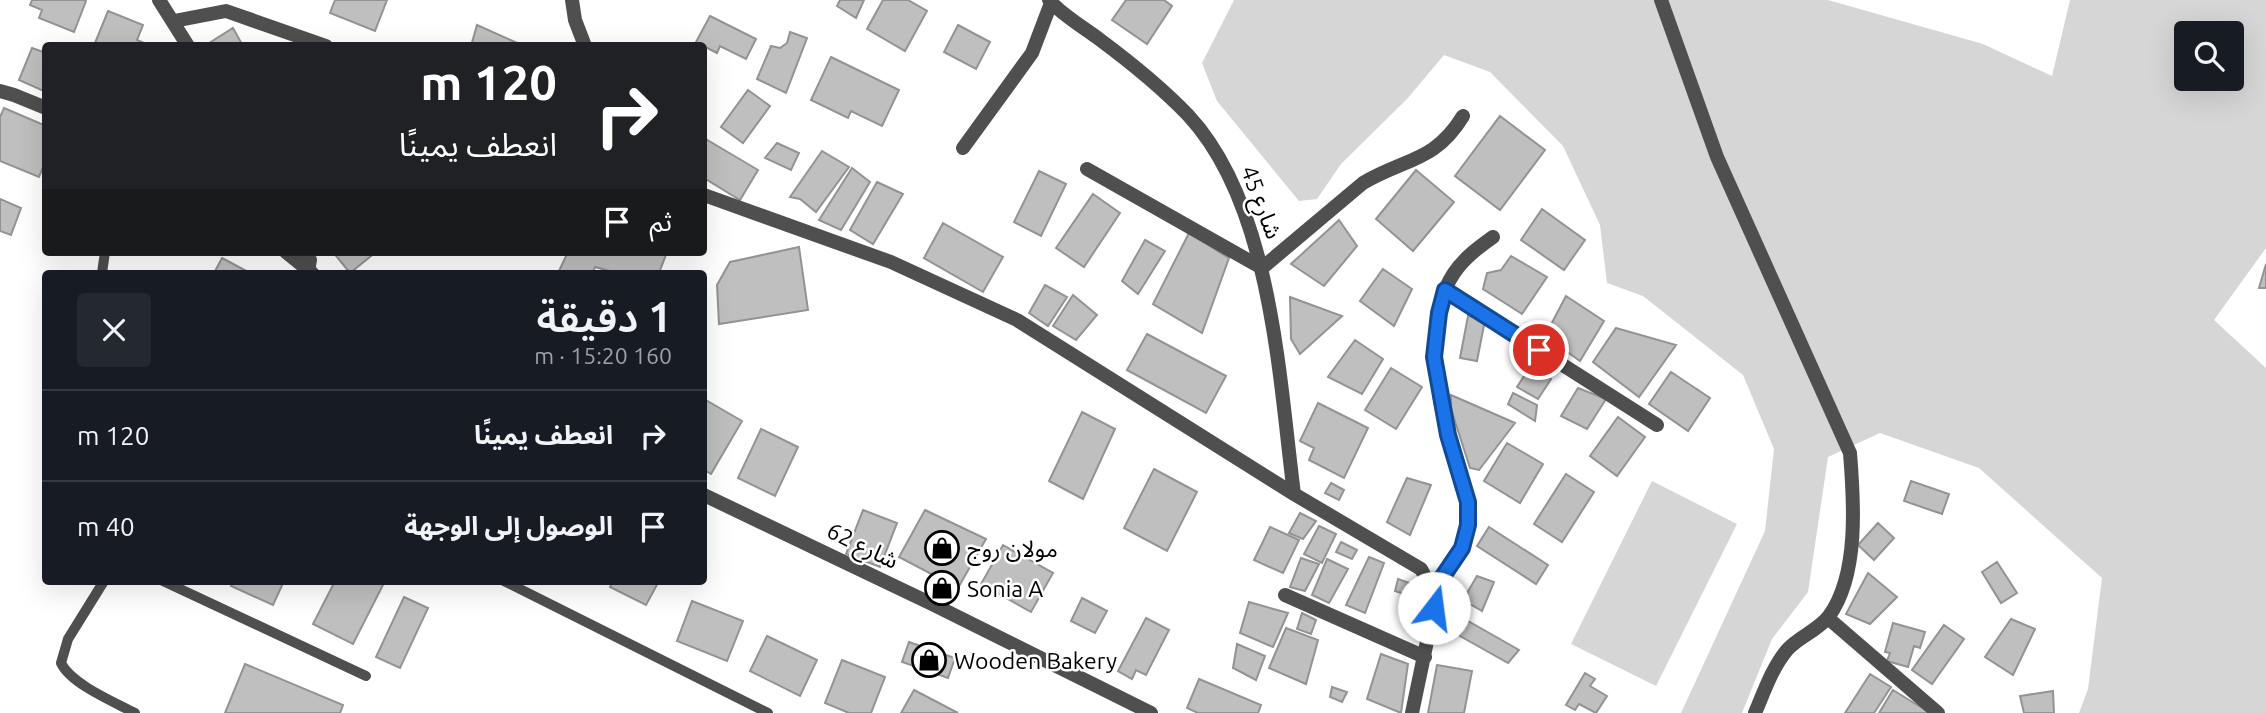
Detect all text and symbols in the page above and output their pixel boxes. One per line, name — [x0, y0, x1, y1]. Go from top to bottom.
map controls — [2174, 21, 2244, 91]
button: search — [2174, 21, 2244, 91]
text: 120 m — [420, 54, 557, 109]
icon: right — [581, 70, 672, 161]
text: انعطف يمينًا — [399, 126, 557, 162]
street label: شارع 45 — [1232, 162, 1287, 244]
icon: arrive — [598, 203, 636, 241]
text: ثم — [650, 207, 672, 236]
button: close — [77, 293, 151, 367]
text: 1 دقيقة — [536, 293, 672, 340]
pin — [1509, 320, 1569, 380]
icon: arrive — [1520, 331, 1558, 369]
text: 160 m · 15:20 — [534, 343, 672, 368]
icon: right — [634, 417, 672, 455]
text: انعطف يمينًا — [474, 420, 613, 449]
text: 120 m — [77, 421, 149, 450]
icon: arrive — [634, 508, 672, 546]
text: الوصول إلى الوجهة — [404, 511, 613, 540]
text: 40 m — [77, 512, 135, 541]
street label: شارع 62 — [821, 517, 903, 577]
shop icon: مولان روج — [923, 529, 961, 567]
place label: مولان روج — [967, 536, 1058, 566]
shop icon: Sonia A — [923, 569, 961, 607]
position arrow — [1397, 571, 1471, 645]
place label: Sonia A — [967, 576, 1043, 601]
shop icon: Wooden Bakery — [910, 641, 948, 679]
place label: Wooden Bakery — [954, 648, 1117, 673]

